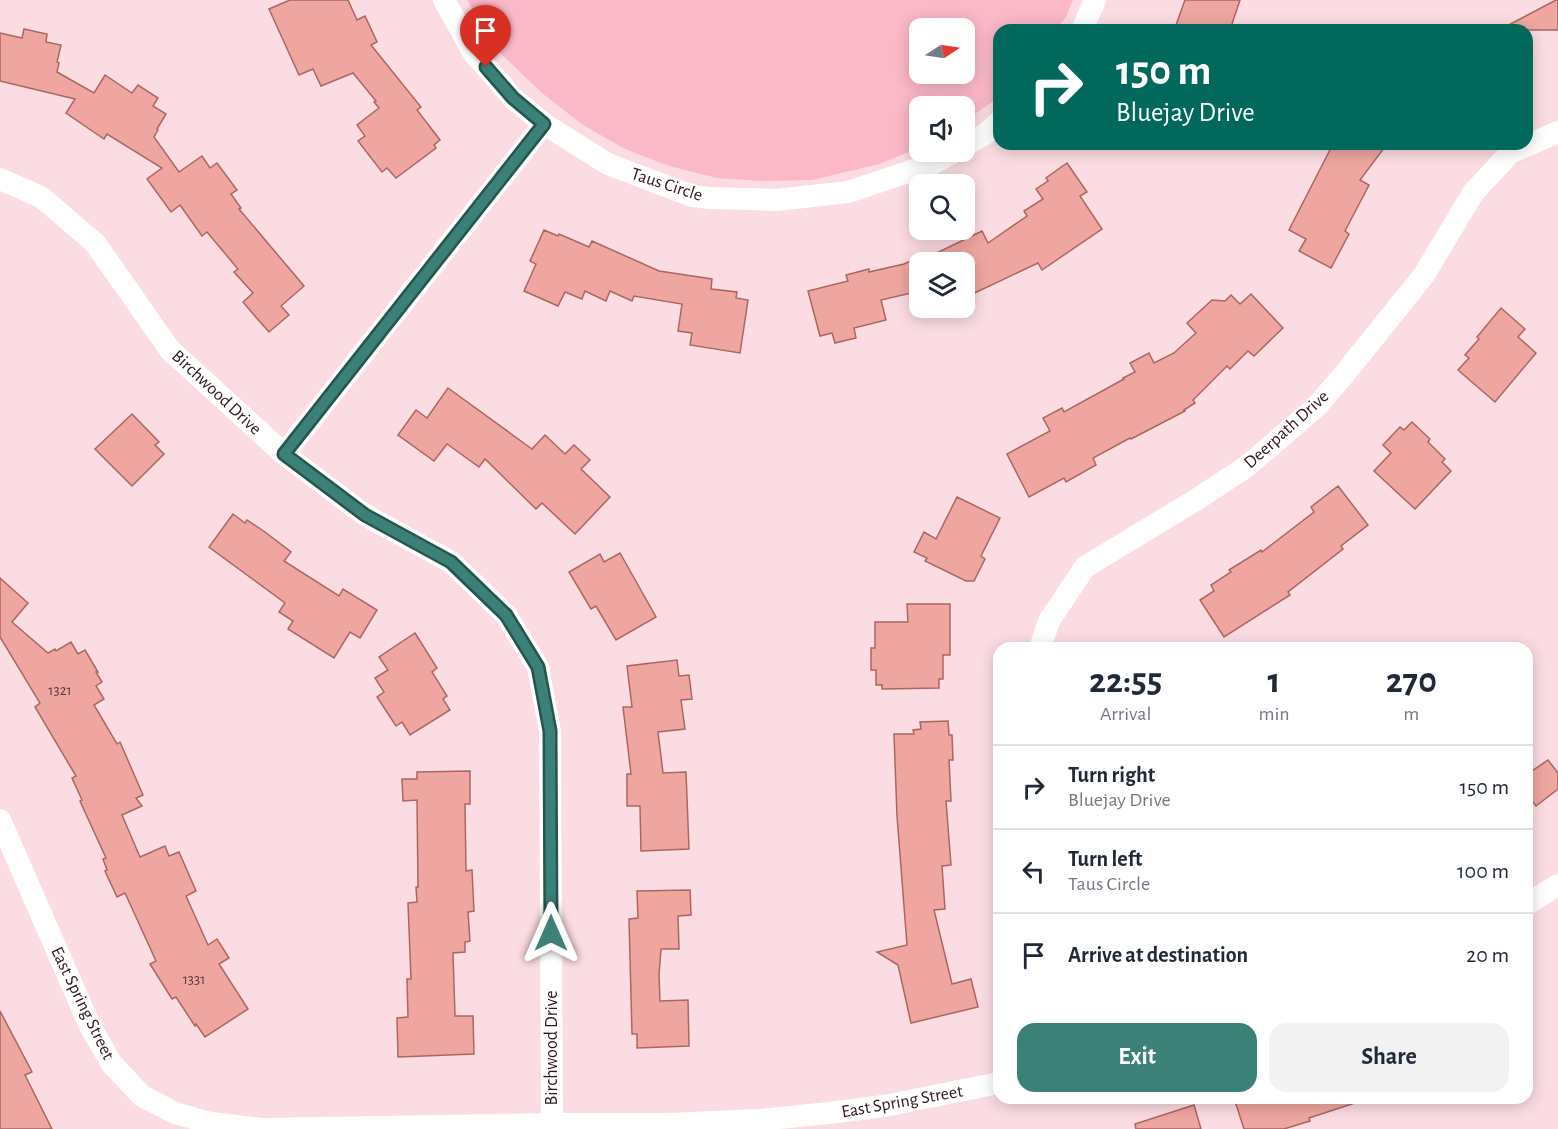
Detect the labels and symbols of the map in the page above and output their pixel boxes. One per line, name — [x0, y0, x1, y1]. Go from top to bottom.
pin — [460, 5, 511, 67]
north arrow — [909, 18, 975, 84]
street label: Taus Circle — [629, 165, 705, 205]
street label: Birchwood Drive — [168, 347, 265, 439]
street label: Deerpath Drive — [1241, 387, 1332, 472]
house number: 1321 — [48, 683, 72, 698]
position arrow — [519, 901, 583, 965]
street label: East Spring Street — [47, 944, 117, 1063]
house number: 1331 — [183, 972, 205, 987]
street label: Birchwood Drive — [543, 990, 561, 1106]
street label: East Spring Street — [840, 1082, 965, 1122]

